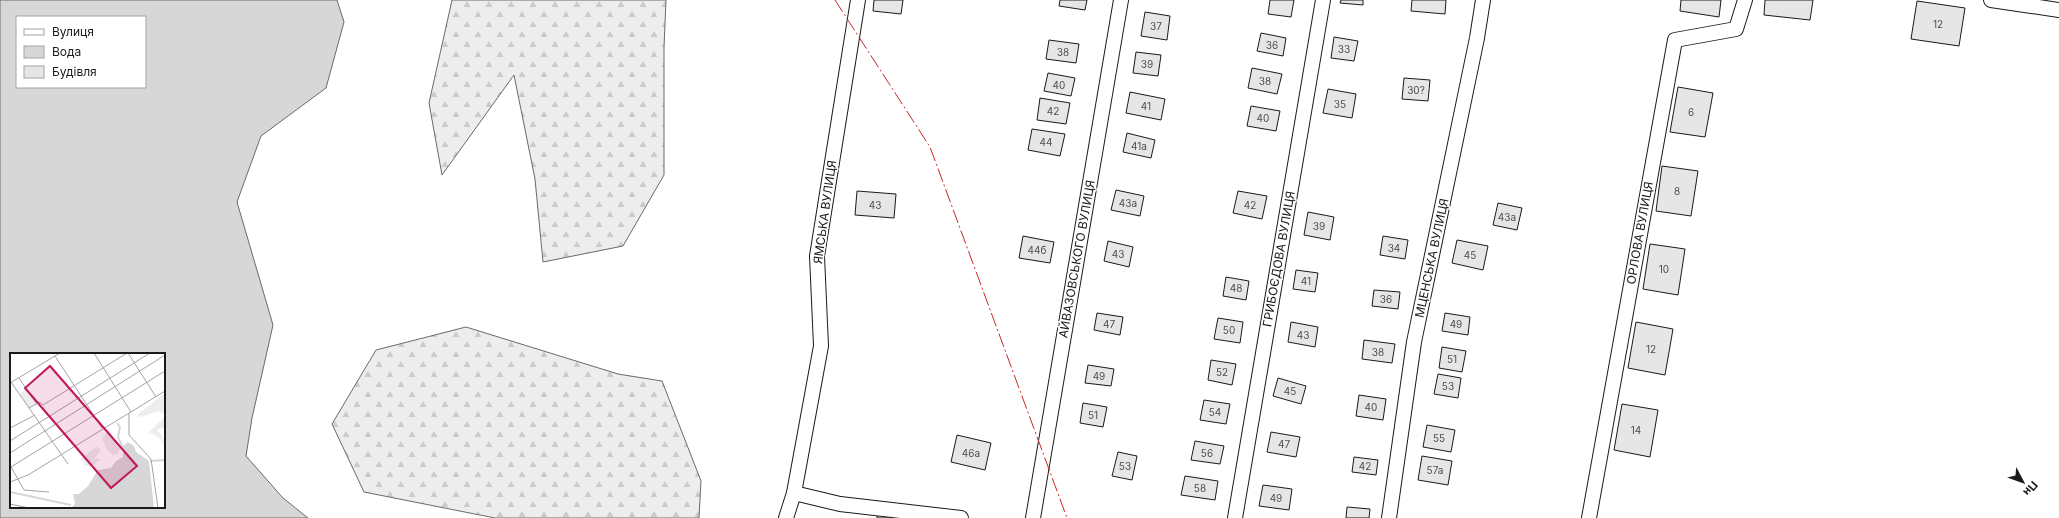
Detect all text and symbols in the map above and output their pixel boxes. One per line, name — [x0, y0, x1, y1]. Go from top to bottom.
legend — [16, 16, 146, 88]
house number: 12 — [1933, 18, 1943, 30]
house number: 37 — [1150, 20, 1162, 32]
text: Вулиця — [52, 24, 94, 39]
house number: 36 — [1266, 39, 1278, 51]
house number: 33 — [1338, 43, 1350, 55]
text: Вода — [52, 44, 81, 59]
house number: 38 — [1057, 46, 1069, 58]
house number: 39 — [1141, 58, 1153, 70]
text: Будівля — [52, 64, 97, 79]
house number: 38 — [1259, 75, 1271, 87]
house number: 40 — [1053, 79, 1065, 91]
house number: 30? — [1407, 84, 1425, 96]
house number: 35 — [1334, 98, 1346, 110]
house number: 41 — [1141, 100, 1151, 112]
house number: 42 — [1047, 105, 1059, 117]
house number: 6 — [1688, 106, 1694, 118]
house number: 40 — [1257, 112, 1269, 124]
house number: 44 — [1040, 136, 1052, 148]
house number: 41а — [1131, 140, 1147, 152]
street label: ЯМСЬКА ВУЛИЦЯ — [810, 159, 839, 265]
street label: АЙВАЗОВСЬКОГО ВУЛИЦЯ — [1055, 179, 1098, 339]
street label: ОРЛОВА ВУЛИЦЯ — [1623, 180, 1656, 286]
house number: 8 — [1674, 185, 1680, 197]
street label: ГРИБОЄДОВА ВУЛИЦЯ — [1259, 190, 1298, 328]
house number: 43а — [1119, 197, 1137, 209]
street label: МЦЕНСЬКА ВУЛИЦЯ — [1412, 197, 1451, 319]
house number: 43 — [869, 199, 881, 211]
house number: 42 — [1244, 199, 1256, 211]
house number: 43а — [1498, 211, 1516, 223]
house number: 39 — [1313, 220, 1325, 232]
house number: 34 — [1388, 242, 1400, 254]
house number: 44б — [1028, 244, 1046, 256]
house number: 43 — [1112, 248, 1124, 260]
house number: 45 — [1464, 249, 1476, 261]
house number: 10 — [1659, 263, 1669, 275]
house number: 41 — [1301, 275, 1311, 287]
house number: 48 — [1230, 282, 1242, 294]
house number: 36 — [1380, 293, 1392, 305]
house number: 47 — [1103, 318, 1115, 330]
house number: 49 — [1450, 318, 1462, 330]
house number: 50 — [1223, 324, 1235, 336]
house number: 43 — [1297, 329, 1309, 341]
house number: 12 — [1646, 343, 1656, 355]
house number: 38 — [1372, 346, 1384, 358]
inset map — [10, 353, 165, 508]
house number: 51 — [1447, 353, 1457, 365]
house number: 52 — [1216, 366, 1228, 378]
house number: 49 — [1093, 370, 1105, 382]
house number: 53 — [1442, 380, 1454, 392]
house number: 45 — [1284, 385, 1296, 397]
house number: 40 — [1365, 401, 1377, 413]
house number: 54 — [1209, 406, 1221, 418]
house number: 51 — [1088, 409, 1098, 421]
house number: 14 — [1631, 424, 1641, 436]
house number: 55 — [1433, 432, 1445, 444]
house number: 47 — [1278, 438, 1290, 450]
house number: 46а — [962, 447, 980, 459]
house number: 56 — [1201, 447, 1213, 459]
house number: 53 — [1119, 460, 1131, 472]
house number: 42 — [1359, 460, 1371, 472]
north arrow — [2003, 462, 2043, 502]
house number: 57а — [1427, 464, 1443, 476]
text: Пн — [2020, 478, 2041, 499]
house number: 58 — [1194, 482, 1206, 494]
house number: 49 — [1270, 492, 1282, 504]

